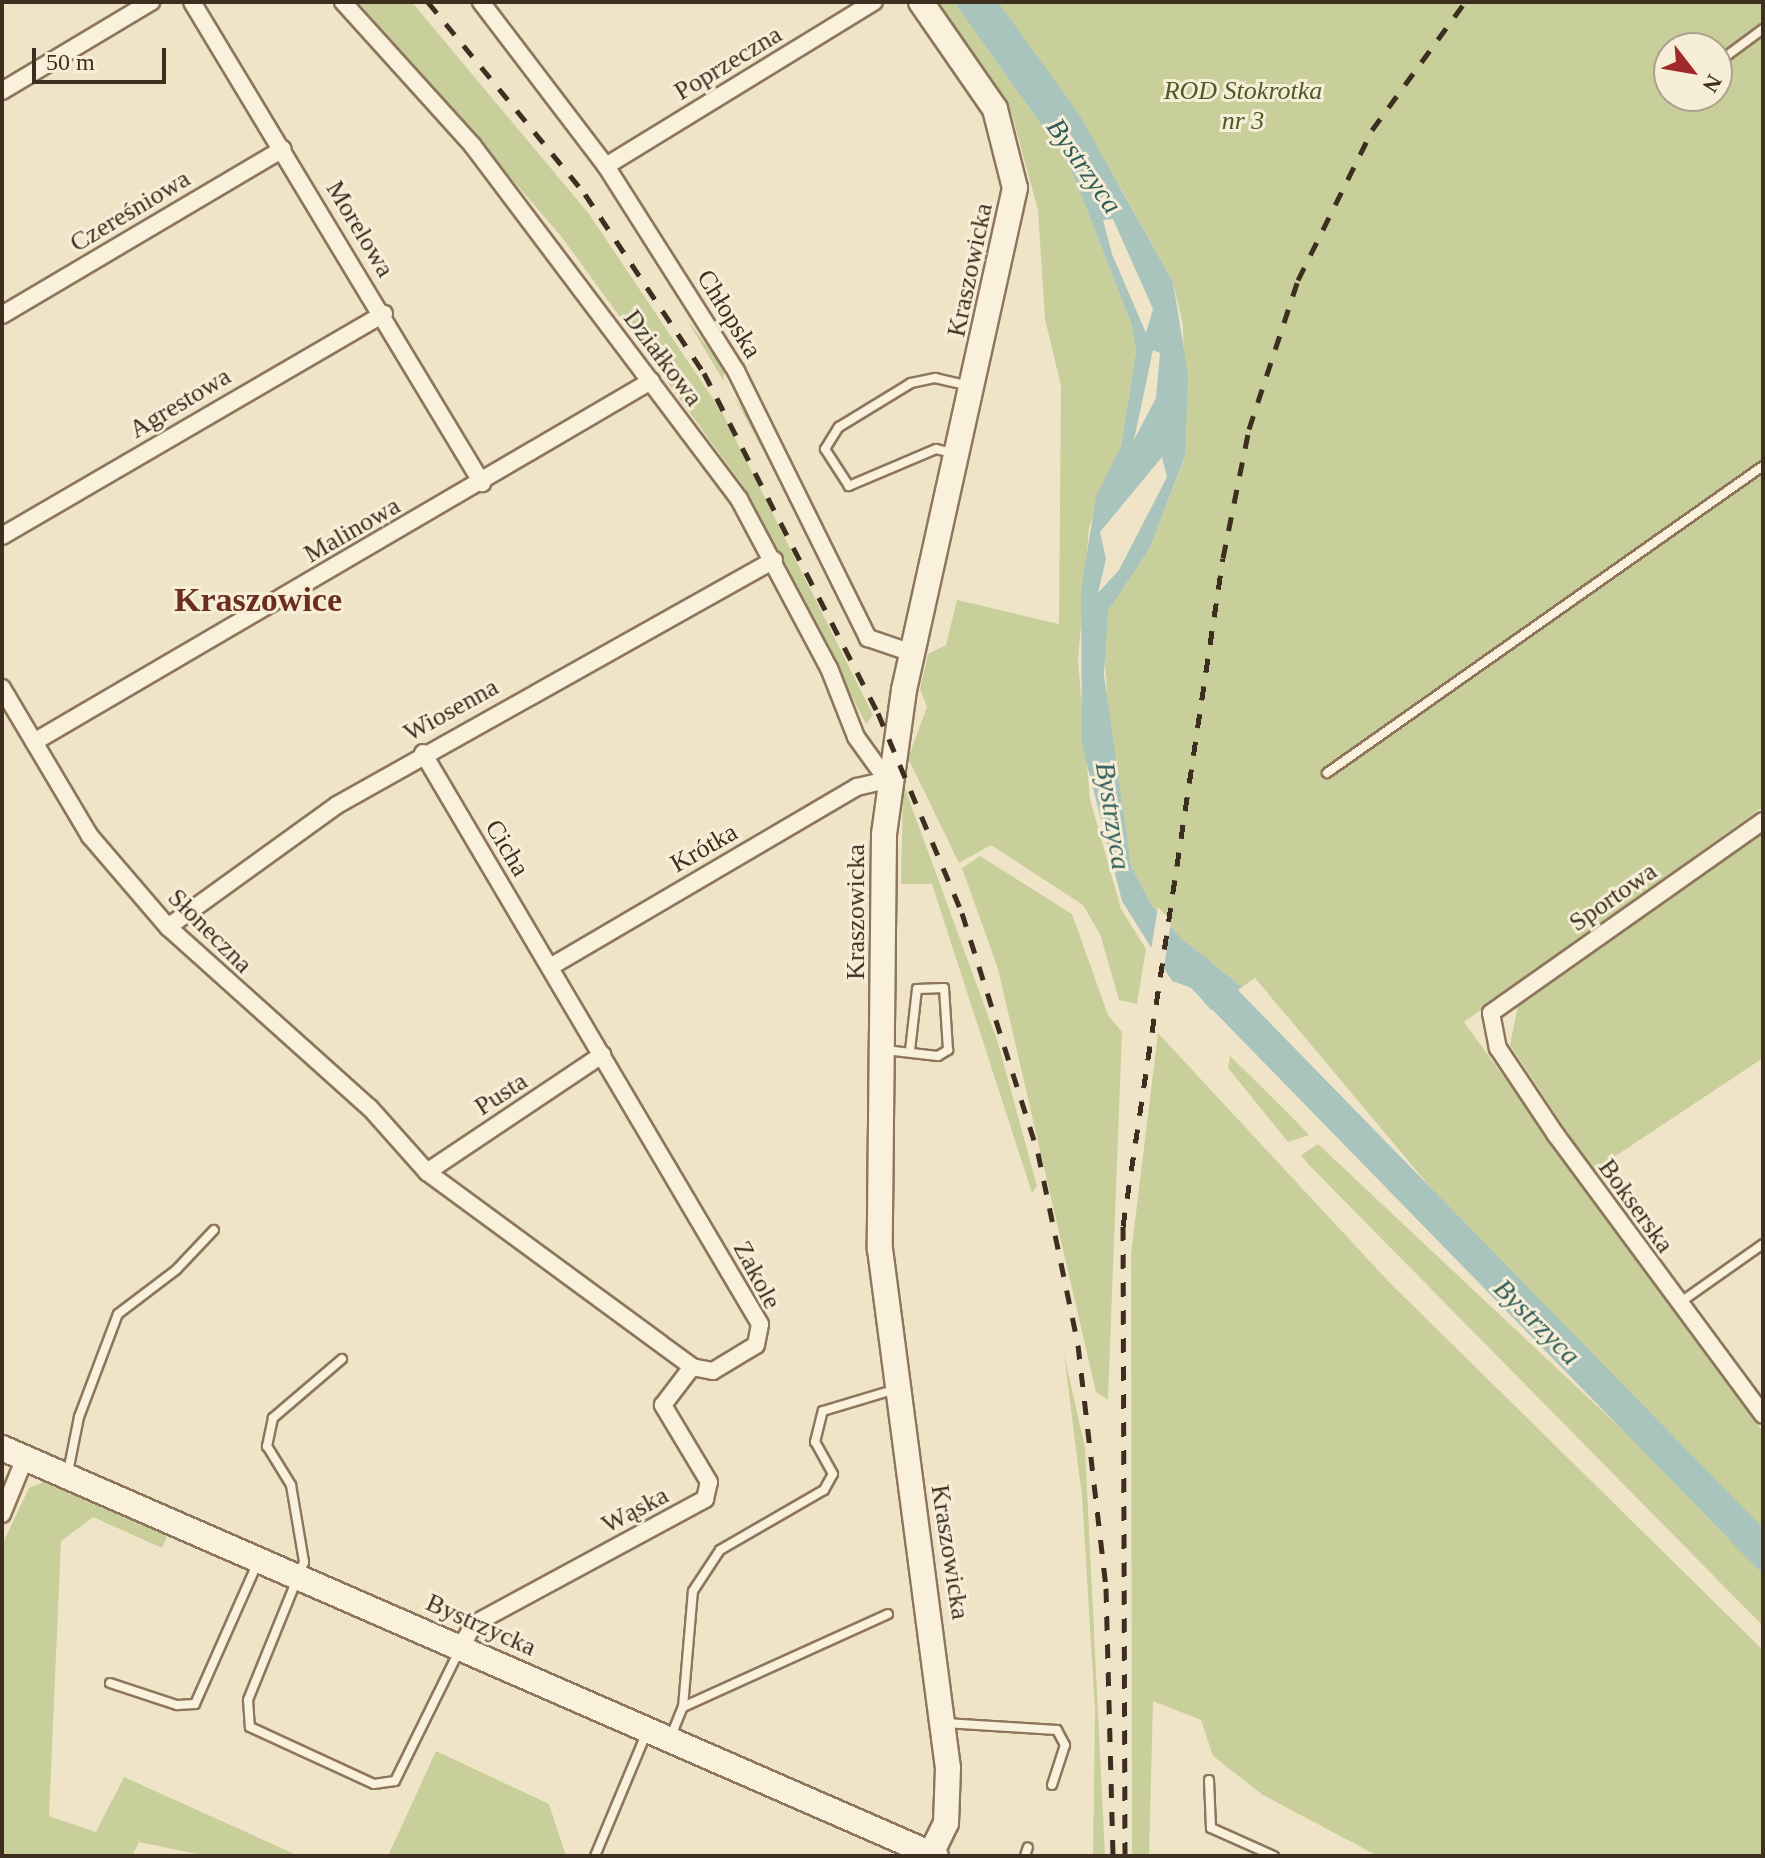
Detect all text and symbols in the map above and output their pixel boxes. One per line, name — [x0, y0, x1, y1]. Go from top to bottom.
street label: Poprzeczna — [669, 19, 787, 107]
scale bar — [36, 32, 170, 82]
north arrow — [1653, 32, 1733, 112]
text: 50 m — [46, 49, 95, 75]
text: N — [1697, 70, 1727, 97]
park label: ROD Stokrotka nr 3 — [1164, 75, 1322, 136]
water label: Bystrzyca — [1039, 112, 1129, 220]
street label: Czereśniowa — [64, 163, 196, 259]
street label: Morelowa — [319, 175, 401, 283]
street label: Kraszowicka — [941, 200, 999, 340]
street label: Chłopska — [690, 264, 768, 364]
street label: Działkowa — [617, 304, 709, 412]
street label: Agrestowa — [124, 361, 236, 445]
street label: Malinowa — [299, 490, 405, 570]
district label: Kraszowice — [174, 580, 342, 620]
street label: Wiosenna — [398, 671, 504, 749]
water label: Bystrzyca — [1088, 760, 1138, 872]
street label: Cicha — [478, 814, 536, 882]
street label: Krótka — [665, 816, 743, 880]
street label: Kraszowicka — [840, 844, 872, 980]
street label: Sportowa — [1563, 856, 1663, 938]
street label: Słoneczna — [161, 882, 259, 980]
street label: Pusta — [469, 1066, 533, 1122]
street label: Bokserska — [1592, 1153, 1680, 1259]
street label: Zakole — [726, 1236, 788, 1314]
water label: Bystrzyca — [1487, 1272, 1587, 1372]
street label: Wąska — [596, 1480, 674, 1540]
street label: Kraszowicka — [924, 1483, 976, 1621]
street label: Bystrzycka — [421, 1587, 541, 1663]

